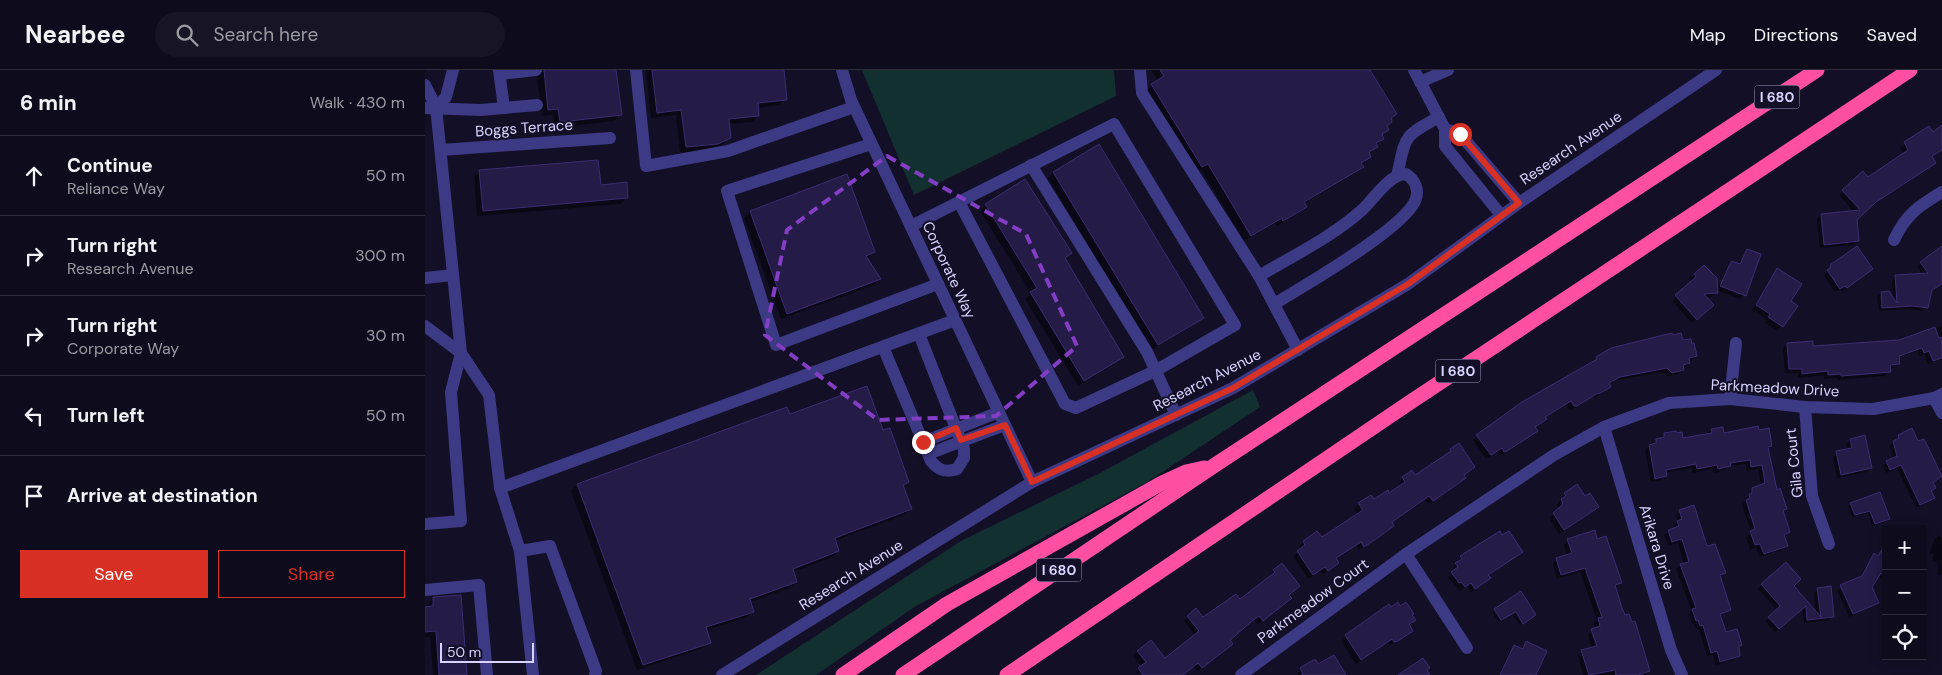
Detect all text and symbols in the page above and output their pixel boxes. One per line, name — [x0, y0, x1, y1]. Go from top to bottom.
search box — [155, 12, 505, 57]
text: Nearbee — [25, 19, 125, 50]
icon: search — [173, 21, 201, 49]
text: Search here — [213, 22, 318, 47]
text: Map — [1690, 23, 1726, 47]
text: Directions — [1754, 23, 1839, 47]
text: Saved — [1867, 23, 1917, 47]
road number: I 680 — [1755, 86, 1799, 108]
text: 6 min — [20, 89, 77, 117]
text: Walk · 430 m — [310, 92, 405, 113]
street label: Research Avenue — [1516, 107, 1626, 189]
street label: Boggs Terrace — [474, 115, 574, 141]
route start — [1449, 123, 1472, 146]
text: Continue — [67, 153, 153, 178]
icon: ahead — [20, 162, 48, 190]
text: 50 m — [366, 165, 405, 186]
text: Reliance Way — [67, 178, 165, 199]
street label: Corporate Way — [918, 218, 981, 323]
text: Turn right — [67, 233, 157, 258]
icon: right — [20, 242, 48, 270]
text: 300 m — [355, 245, 405, 266]
text: Research Avenue — [67, 258, 194, 279]
text: Turn right — [67, 313, 157, 338]
icon: right — [20, 322, 48, 350]
text: 30 m — [366, 325, 405, 346]
text: Corporate Way — [67, 338, 179, 359]
street label: Research Avenue — [1150, 344, 1264, 416]
road number: I 680 — [1435, 360, 1481, 382]
street label: Parkmeadow Drive — [1710, 375, 1840, 401]
icon: left — [20, 402, 48, 430]
text: Turn left — [67, 403, 145, 428]
text: 50 m — [366, 405, 405, 426]
street label: Gila Court — [1780, 427, 1808, 499]
route end — [912, 431, 935, 454]
icon: arrive — [20, 482, 48, 510]
text: Arrive at destination — [67, 483, 258, 508]
street label: Arikara Drive — [1635, 502, 1679, 592]
map controls — [1882, 525, 1927, 660]
button: + — [1882, 525, 1927, 570]
street label: Research Avenue — [795, 535, 907, 615]
button: Save — [20, 550, 208, 598]
button: Share — [218, 550, 405, 598]
street label: Parkmeadow Court — [1253, 554, 1373, 648]
road number: I 680 — [1037, 558, 1081, 582]
button: − — [1882, 570, 1927, 615]
button: locate — [1882, 615, 1927, 660]
scale bar — [440, 640, 534, 663]
text: 50 m — [447, 643, 481, 661]

